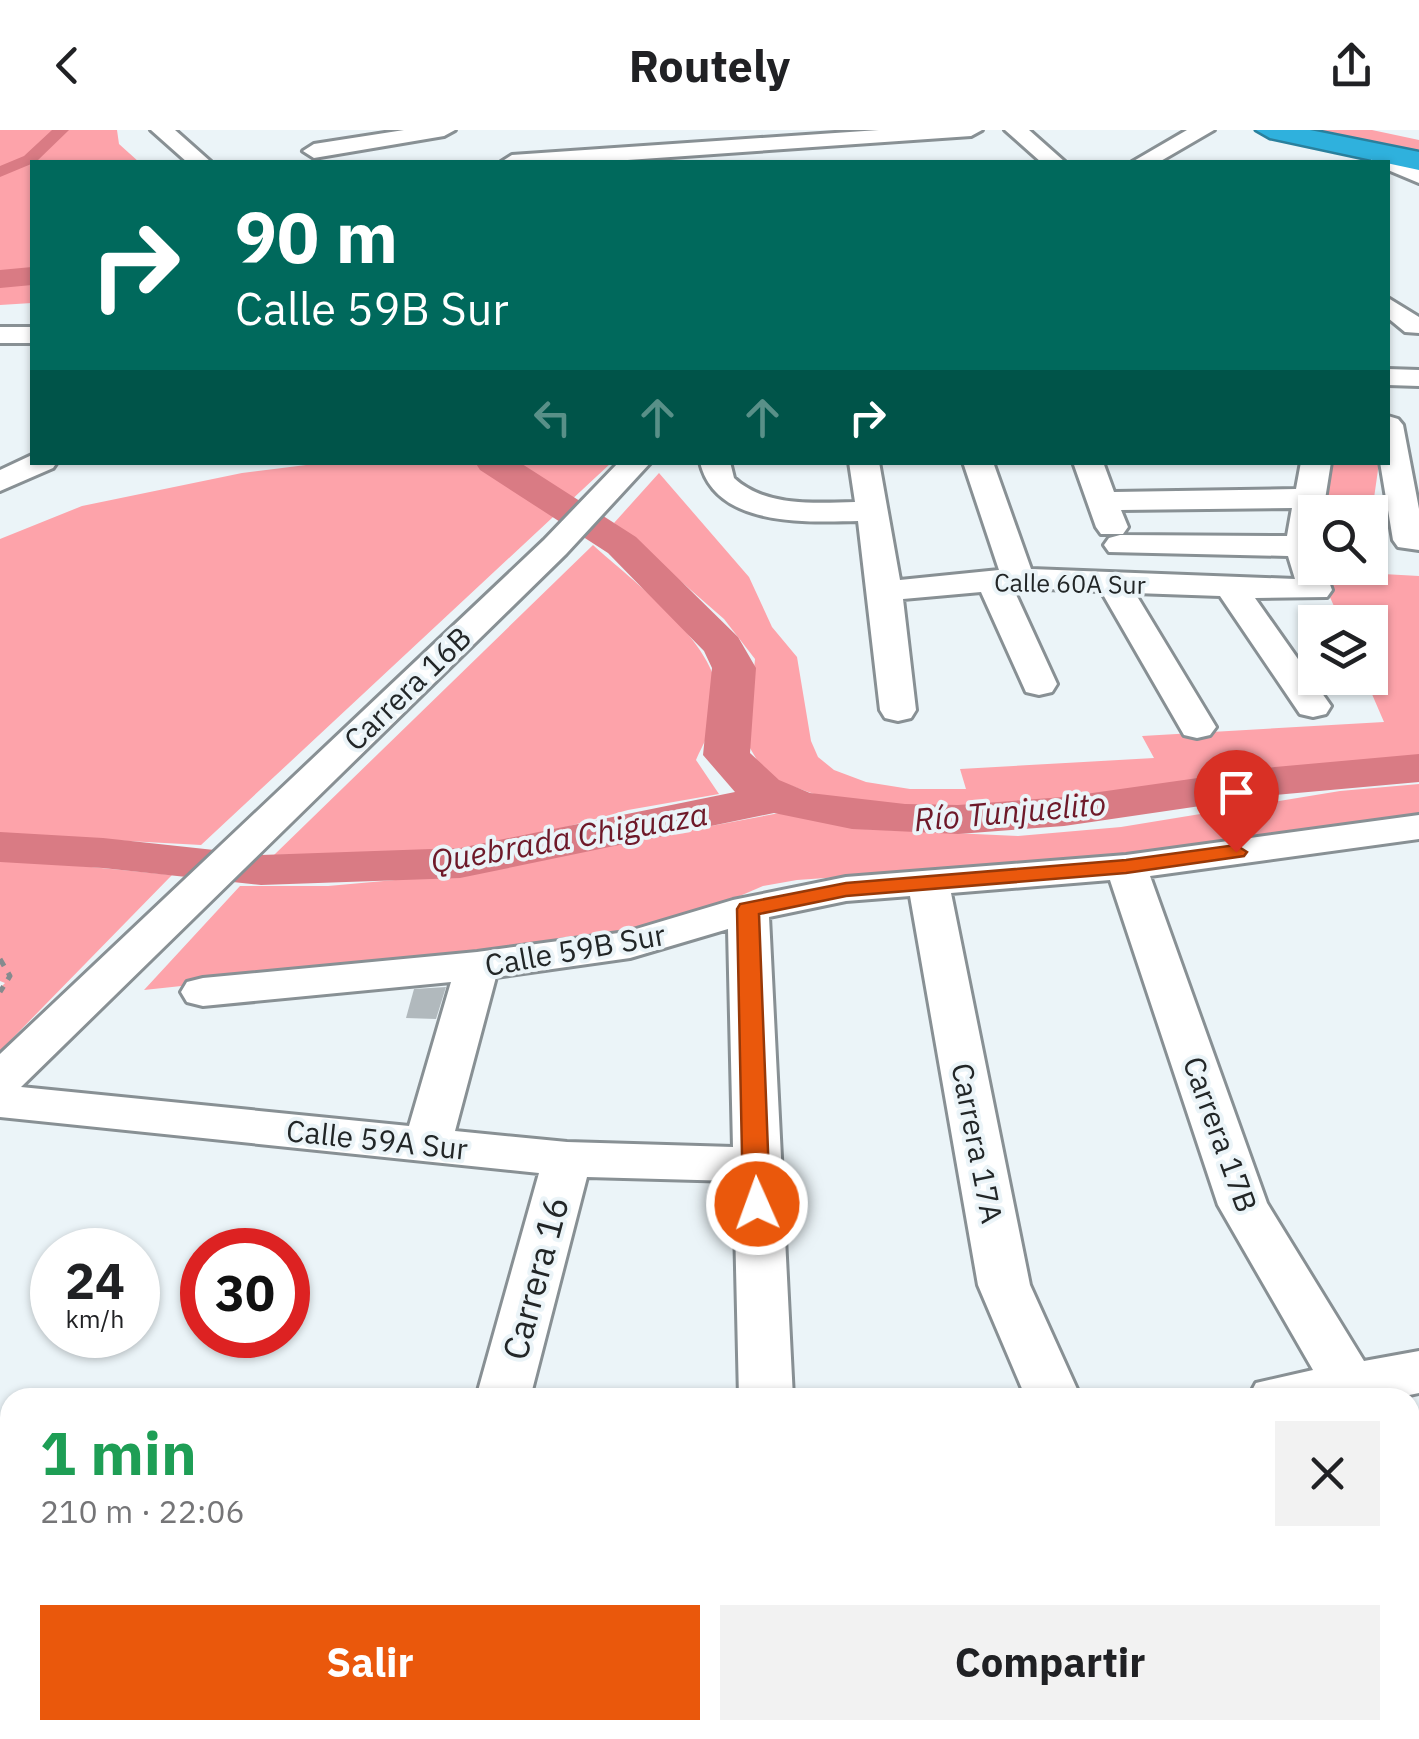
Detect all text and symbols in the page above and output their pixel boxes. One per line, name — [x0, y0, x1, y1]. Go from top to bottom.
text: Routely — [629, 36, 790, 94]
icon: back — [40, 38, 95, 93]
icon: share — [1324, 38, 1379, 93]
text: 90 m — [235, 191, 398, 282]
icon: right — [70, 200, 200, 330]
text: Calle 59B Sur — [235, 279, 509, 337]
icon: left — [525, 390, 580, 445]
icon: ahead — [630, 390, 685, 445]
icon: ahead — [735, 390, 790, 445]
icon: right — [840, 390, 895, 445]
map controls — [1298, 495, 1388, 695]
button: search — [1298, 495, 1388, 585]
street label: Calle 60A Sur — [994, 565, 1146, 601]
button: layers — [1298, 605, 1388, 695]
street label: Carrera 16B — [335, 618, 479, 758]
pin — [1194, 750, 1279, 853]
icon: arrive — [1209, 765, 1264, 820]
water label: Río Tunjuelito — [912, 782, 1108, 840]
water label: Quebrada Chiguaza — [427, 792, 711, 882]
street label: Calle 59B Sur — [482, 914, 668, 984]
street label: Carrera 17B — [1175, 1051, 1267, 1217]
street label: Carrera 17A — [943, 1060, 1013, 1226]
street label: Calle 59A Sur — [284, 1110, 470, 1168]
position arrow — [705, 1152, 809, 1256]
street label: Carrera 16 — [491, 1191, 579, 1365]
speed limit sign: 30 — [180, 1228, 310, 1358]
text: 24 — [65, 1248, 125, 1313]
text: km/h — [66, 1302, 124, 1335]
text: 1 min — [40, 1413, 197, 1492]
button: close — [1275, 1421, 1380, 1526]
text: 210 m · 22:06 — [40, 1490, 245, 1532]
button: Salir — [40, 1605, 700, 1720]
button: Compartir — [720, 1605, 1380, 1720]

